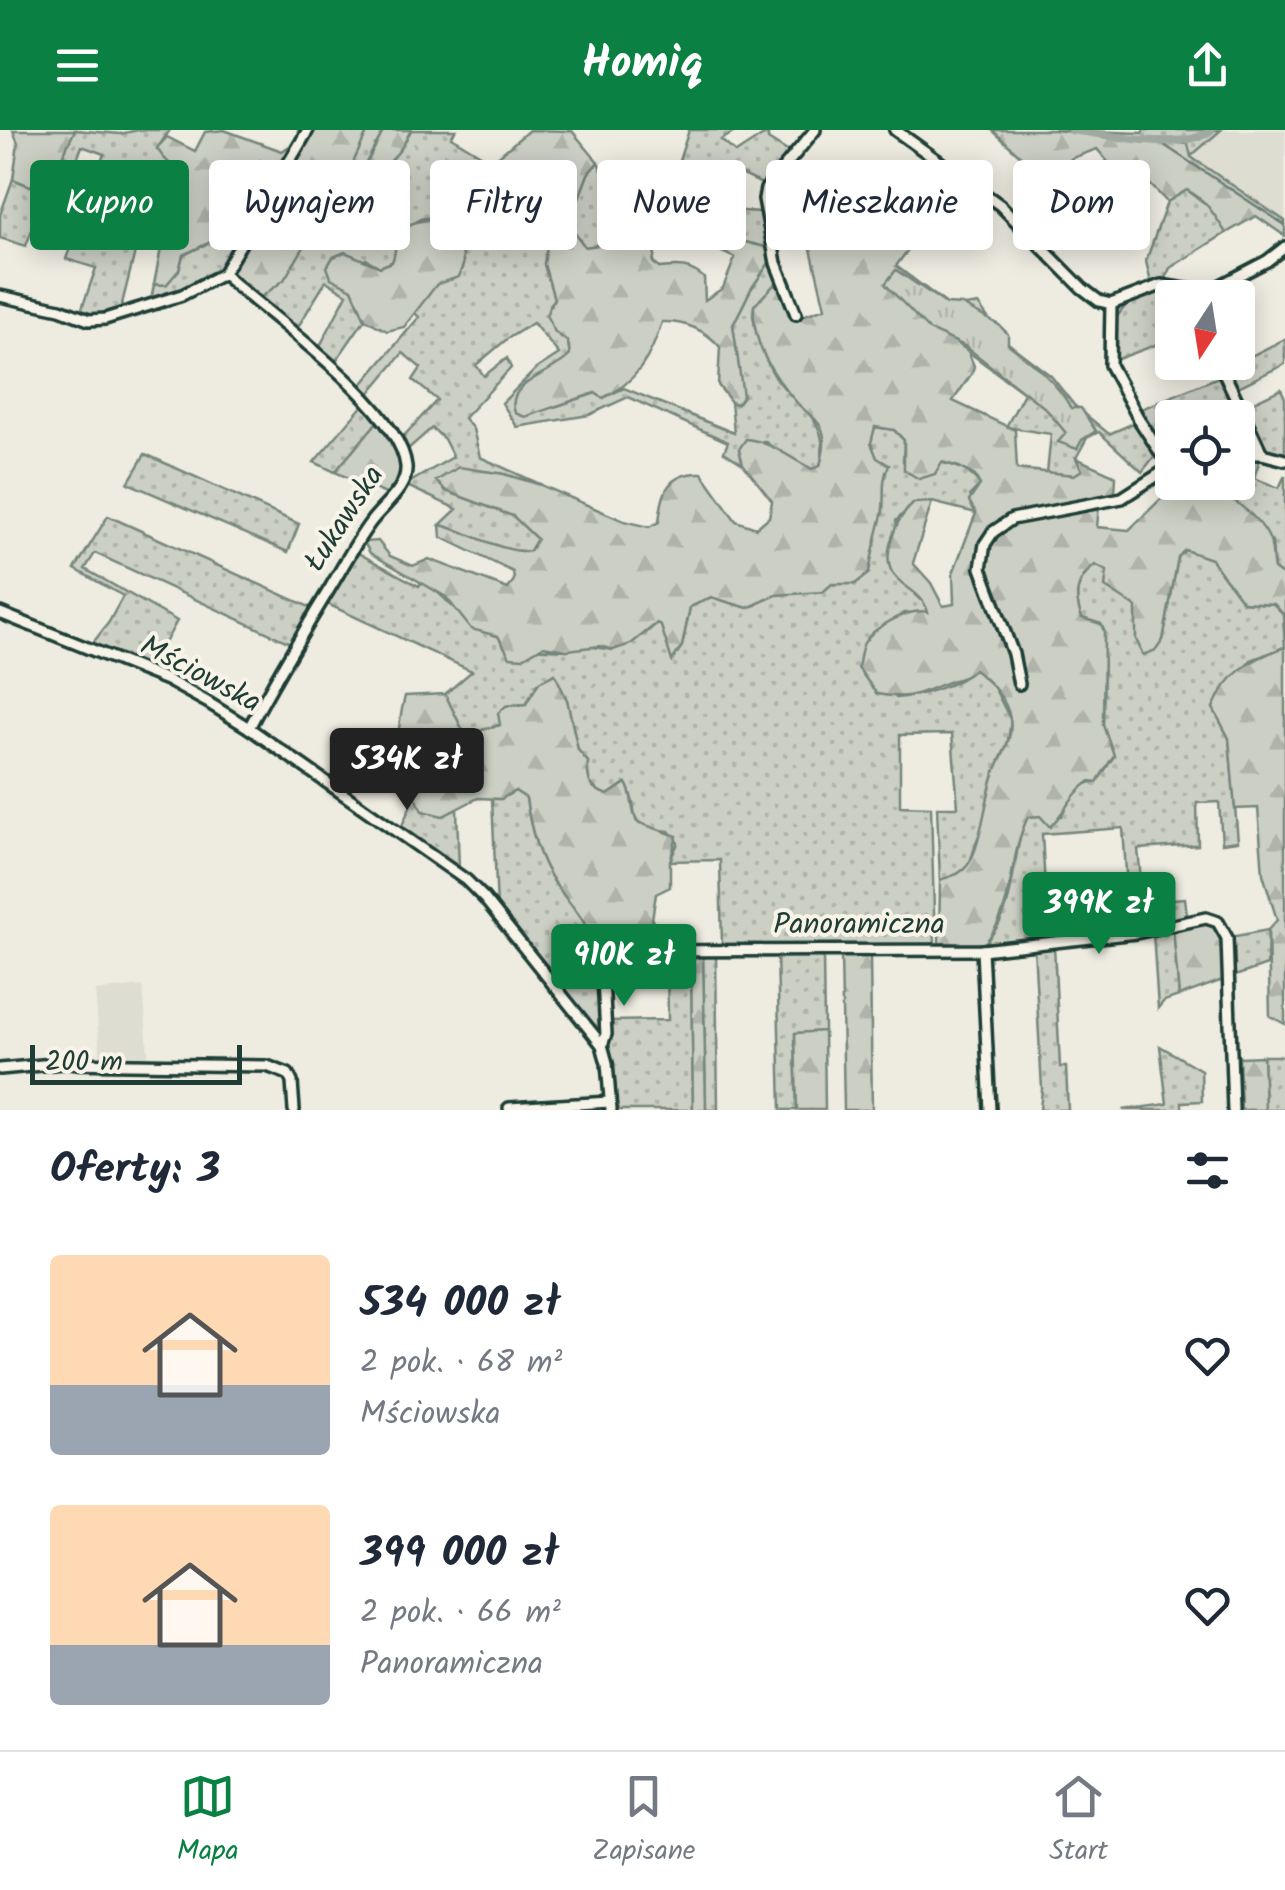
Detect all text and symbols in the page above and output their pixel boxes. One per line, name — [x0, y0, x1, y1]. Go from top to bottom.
text: Homiq — [582, 29, 703, 101]
icon: menu — [50, 38, 105, 93]
icon: share — [1180, 38, 1235, 93]
chip: Kupno — [30, 160, 189, 250]
chip: Wynajem — [209, 160, 410, 250]
chip: Filtry — [430, 160, 577, 250]
chip: Nowe — [597, 160, 746, 250]
chip: Mieszkanie — [766, 160, 993, 250]
chip: Dom — [1013, 160, 1150, 250]
north arrow — [1155, 280, 1255, 380]
map controls — [1155, 280, 1255, 500]
button: locate — [1155, 400, 1255, 500]
street label: Łukawska — [292, 456, 398, 582]
street label: Mściowska — [131, 623, 269, 727]
pin: 534K zł — [315, 728, 499, 813]
text: 534K zł — [352, 735, 462, 786]
pin: 399K zł — [1007, 872, 1191, 957]
text: 399K zł — [1044, 879, 1154, 930]
street label: Panoramiczna — [773, 901, 945, 949]
pin: 910K zł — [532, 924, 716, 1009]
text: 910K zł — [573, 931, 675, 982]
scale bar — [30, 1040, 242, 1084]
text: 200 m — [45, 1040, 123, 1085]
text: Oferty: 3 — [50, 1137, 220, 1204]
icon: filters — [1180, 1143, 1235, 1198]
text: 534 000 zł — [360, 1271, 560, 1338]
icon: home — [130, 1295, 250, 1415]
icon: heart — [1180, 1328, 1235, 1383]
text: 2 pok. · 68 m² — [360, 1338, 562, 1389]
text: Mściowska — [360, 1389, 500, 1440]
text: 399 000 zł — [360, 1521, 559, 1588]
icon: home — [130, 1545, 250, 1665]
icon: heart — [1180, 1578, 1235, 1633]
text: 2 pok. · 66 m² — [360, 1588, 561, 1639]
text: Panoramiczna — [360, 1639, 543, 1690]
tab: Mapa — [177, 1769, 239, 1874]
tab: Zapisane — [592, 1769, 695, 1874]
tab: Start — [1049, 1769, 1108, 1874]

